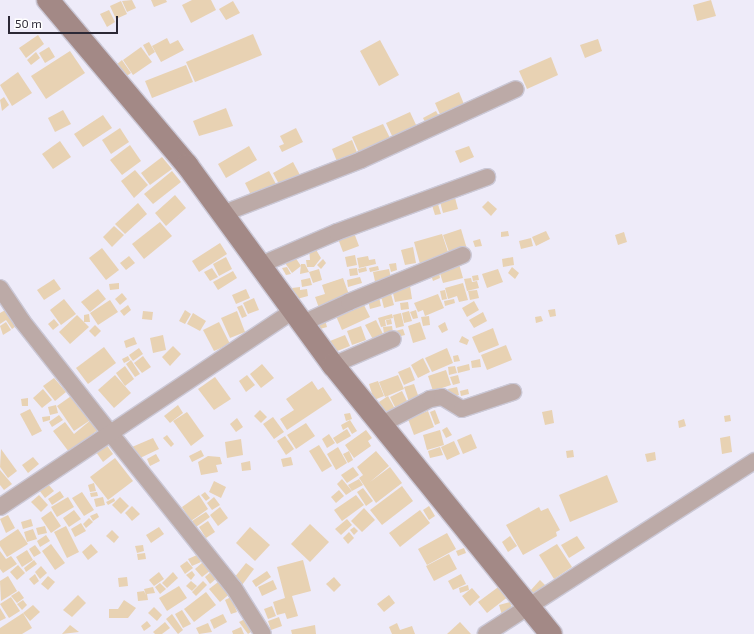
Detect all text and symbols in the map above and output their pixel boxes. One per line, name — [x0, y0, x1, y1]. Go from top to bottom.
scale bar — [10, 8, 120, 34]
text: 50 m — [15, 16, 42, 30]

